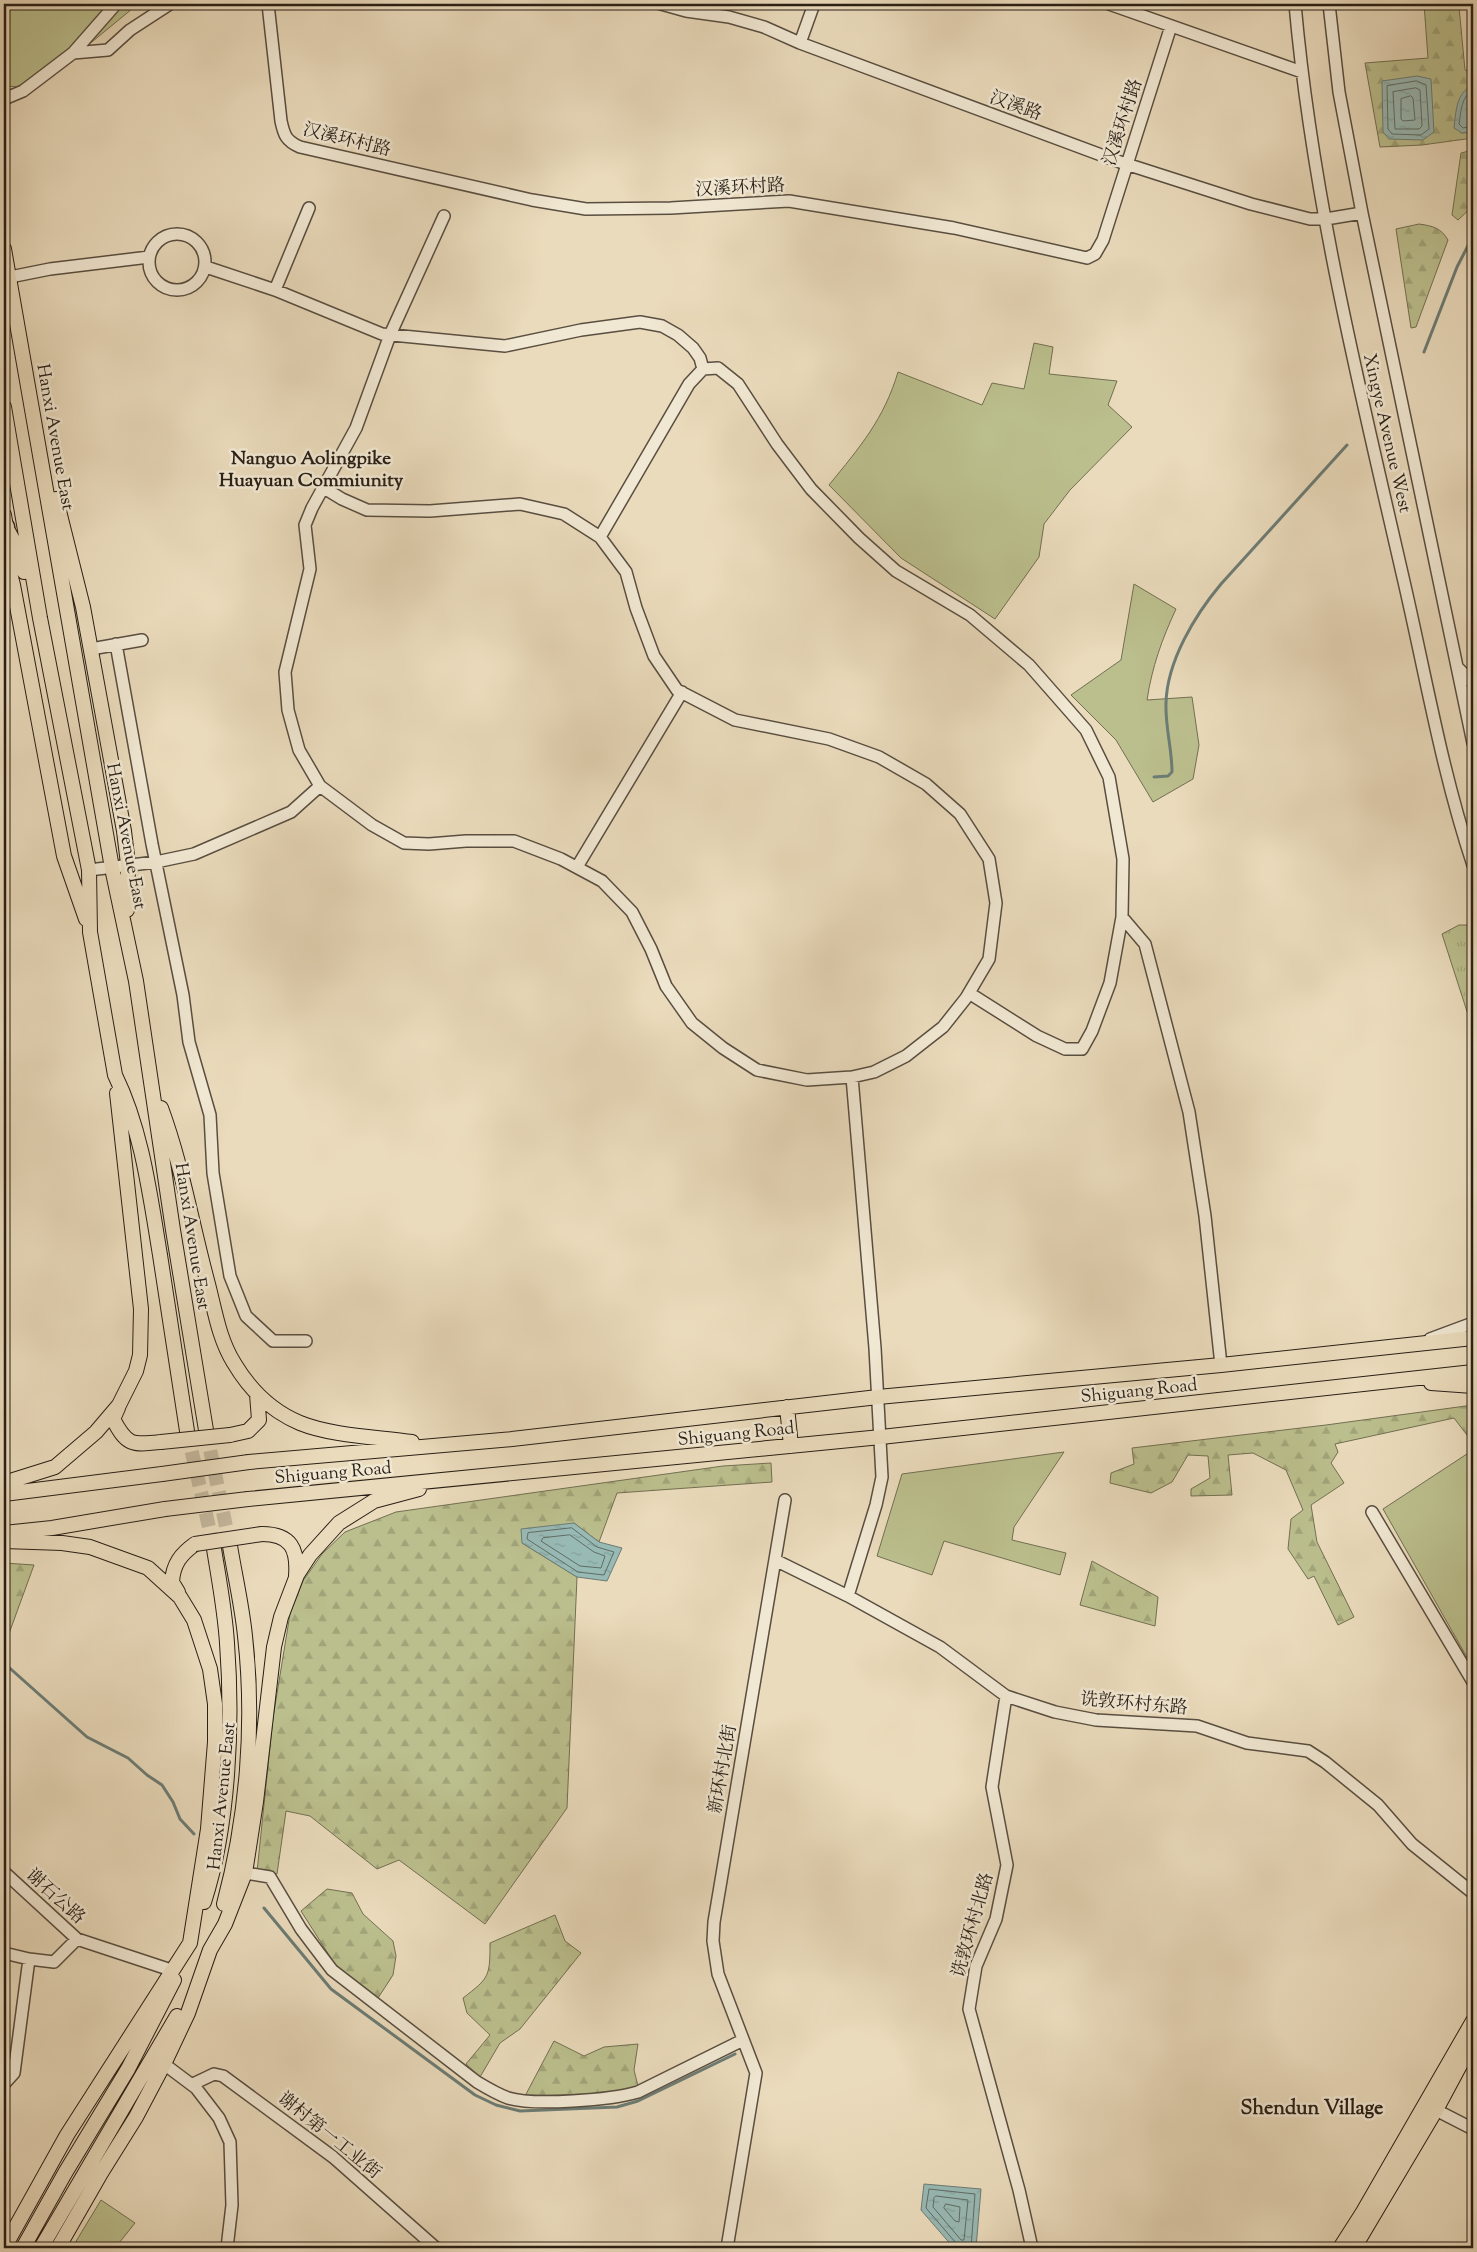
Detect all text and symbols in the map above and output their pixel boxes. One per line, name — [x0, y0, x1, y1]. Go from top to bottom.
street label: 汉溪环村路 — [1098, 76, 1150, 169]
street label: 汉溪路 — [985, 85, 1045, 128]
street label: 汉溪环村路 — [300, 117, 393, 164]
street label: 汉溪环村路 — [694, 174, 786, 204]
street label: Xingye Avenue West — [1355, 351, 1417, 516]
street label: Hanxi Avenue East — [28, 362, 80, 513]
district label: Nanguo Aolingpike Huayuan Commiunity — [219, 446, 404, 495]
street label: Hanxi Avenue East — [98, 761, 152, 912]
street label: Hanxi Avenue East — [167, 1161, 215, 1312]
street label: Shiguang Road — [1080, 1373, 1199, 1411]
street label: Shiguang Road — [677, 1416, 796, 1454]
street label: Shiguang Road — [274, 1456, 393, 1492]
street label: 诜敦环村东路 — [1079, 1687, 1189, 1723]
street label: Hanxi Avenue East — [202, 1721, 244, 1871]
street label: 新环村北街 — [703, 1723, 745, 1816]
street label: 谢石公路 — [19, 1864, 90, 1931]
street label: 诜敦环村北路 — [947, 1870, 1001, 1981]
street label: 谢村第一工业街 — [272, 2087, 386, 2186]
district label: Shendun Village — [1241, 2095, 1383, 2124]

